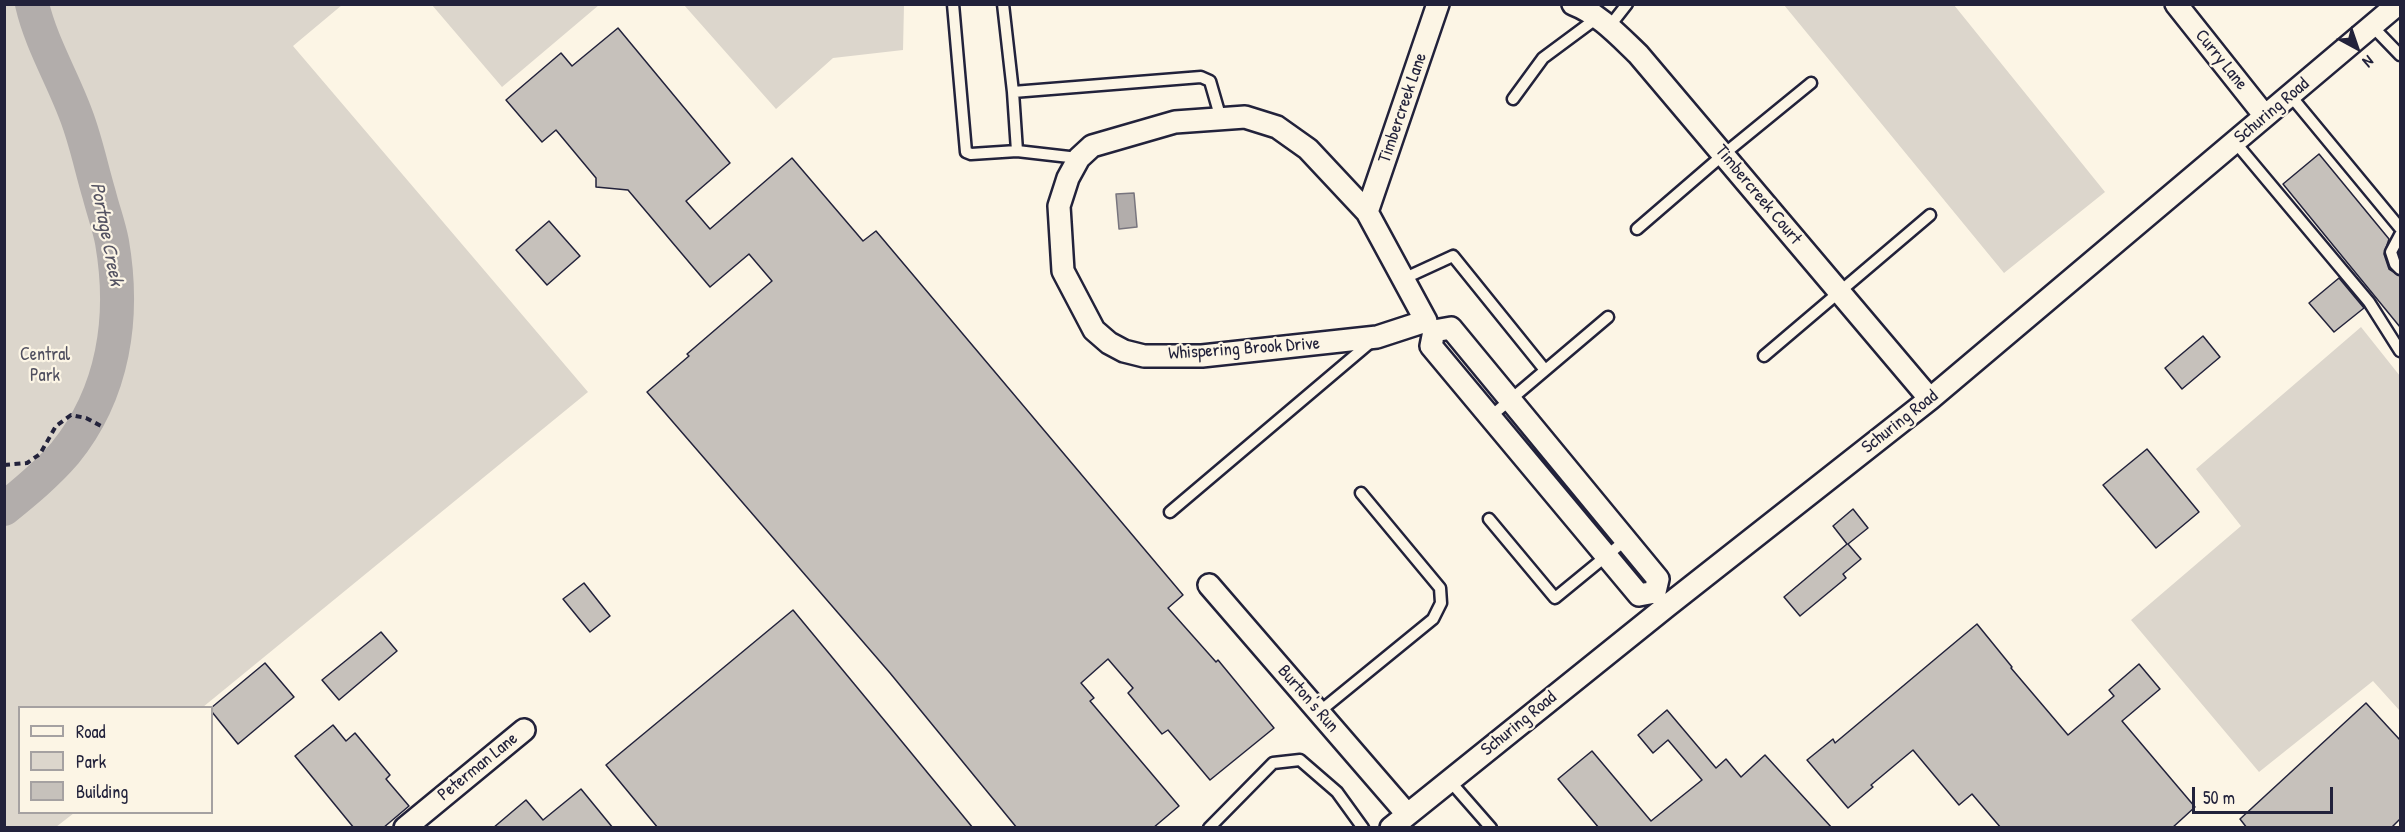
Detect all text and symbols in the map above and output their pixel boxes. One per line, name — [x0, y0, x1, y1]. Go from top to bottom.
north arrow — [2327, 18, 2387, 78]
street label: Curry Lane — [2190, 25, 2252, 95]
street label: Timbercreek Lane — [1374, 50, 1432, 166]
text: N — [2358, 51, 2379, 73]
street label: Schuring Road — [2230, 74, 2314, 148]
street label: Timbercreek Court — [1710, 141, 1806, 249]
water label: Portage Creek — [84, 180, 128, 288]
street label: Whispering Brook Drive — [1168, 333, 1320, 365]
park label: Central Park — [20, 344, 70, 386]
street label: Schuring Road — [1858, 386, 1942, 458]
street label: Burton's Run — [1273, 661, 1343, 737]
street label: Schuring Road — [1477, 687, 1561, 761]
legend — [18, 706, 213, 814]
text: Road — [76, 719, 106, 744]
street label: Peterman Lane — [434, 728, 522, 806]
text: Park — [76, 749, 106, 774]
scale bar — [2195, 775, 2336, 813]
text: Building — [76, 779, 128, 804]
text: 50 m — [2203, 785, 2235, 810]

